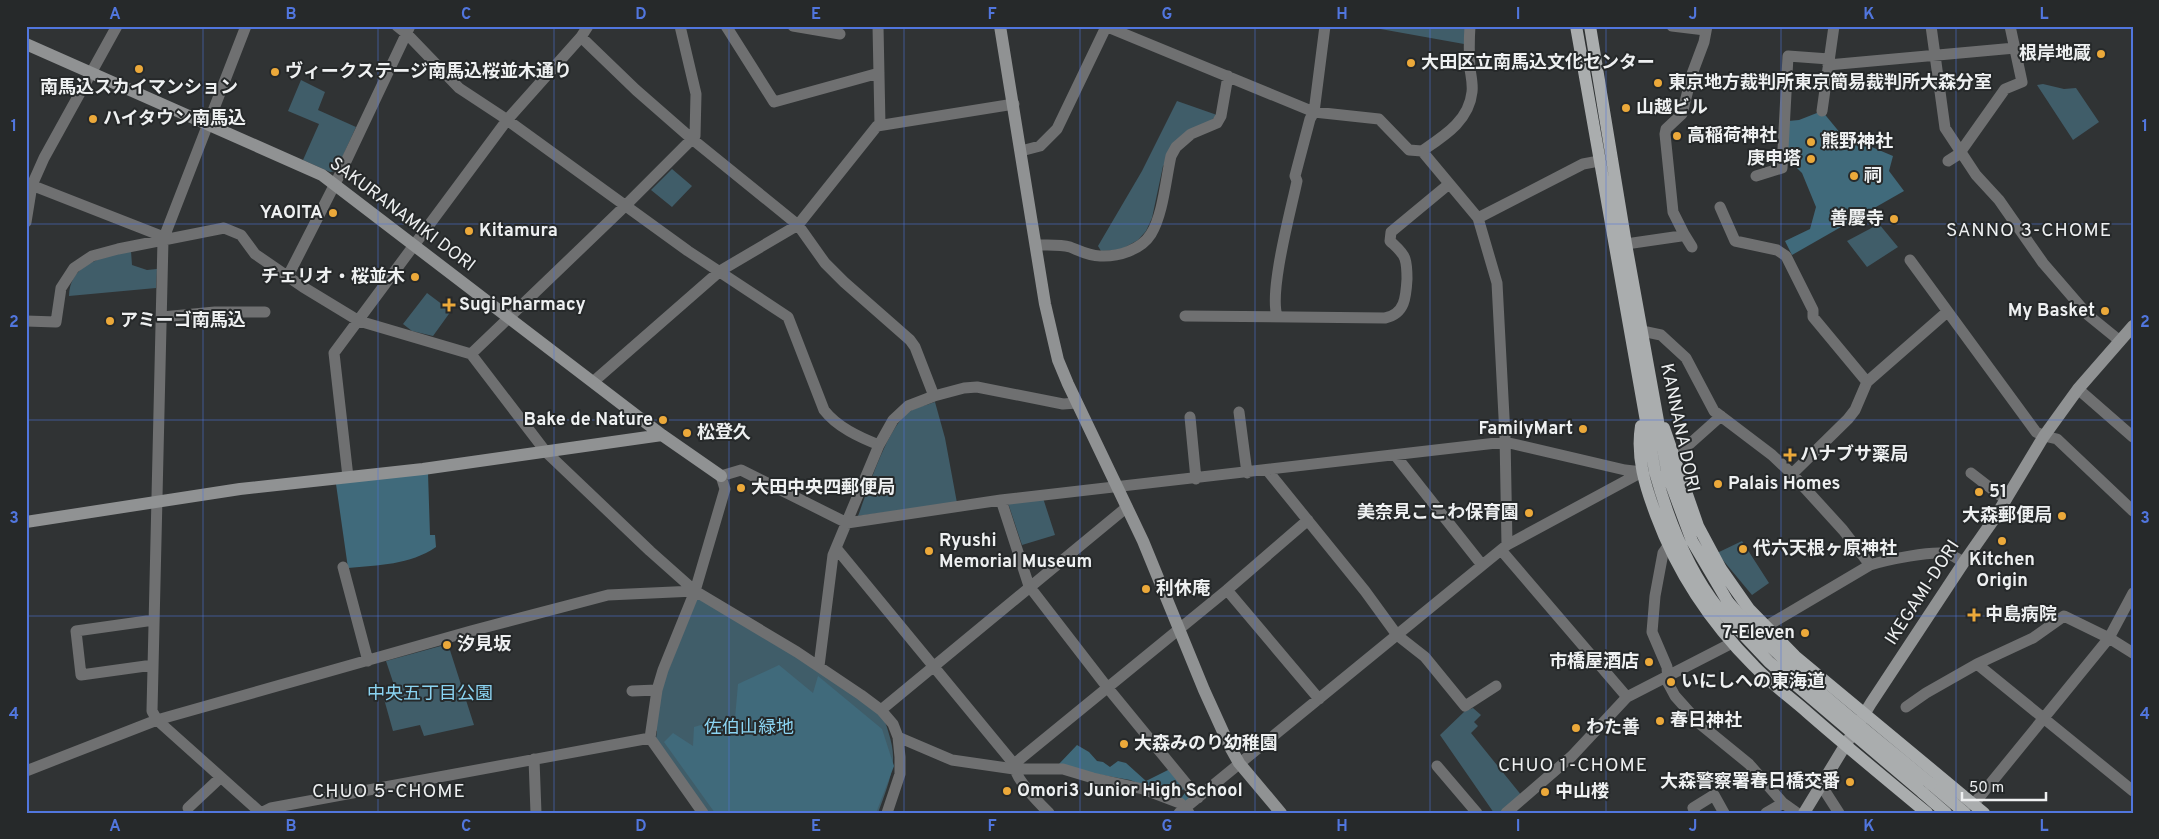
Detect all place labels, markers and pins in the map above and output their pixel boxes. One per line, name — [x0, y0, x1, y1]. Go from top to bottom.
place label: 根岸地蔵 — [2019, 43, 2091, 66]
marker: 根岸地蔵 — [2095, 48, 2107, 60]
place label: 大田区立南馬込文化センター — [1421, 52, 1655, 75]
marker: 大田区立南馬込文化センター — [1405, 57, 1417, 69]
place label: ヴィークステージ南馬込桜並木通り — [285, 60, 572, 84]
marker: 南馬込スカイマンション — [133, 63, 145, 75]
marker: ヴィークステージ南馬込桜並木通り — [269, 66, 281, 78]
place label: 東京地方裁判所東京簡易裁判所大森分室 — [1668, 72, 1992, 95]
place label: 南馬込スカイマンション — [40, 77, 238, 100]
marker: 東京地方裁判所東京簡易裁判所大森分室 — [1652, 77, 1664, 89]
place label: 山越ビル — [1636, 97, 1708, 120]
marker: 山越ビル — [1620, 102, 1632, 114]
place label: ハイタウン南馬込 — [103, 108, 246, 131]
marker: ハイタウン南馬込 — [87, 113, 99, 125]
place label: 高稲荷神社 — [1687, 125, 1777, 148]
marker: 高稲荷神社 — [1671, 130, 1683, 142]
place label: 熊野神社 — [1821, 131, 1893, 154]
marker: 熊野神社 — [1805, 136, 1817, 148]
place label: 庚申塔 — [1747, 148, 1801, 171]
marker: 庚申塔 — [1805, 153, 1817, 165]
place label: 祠 — [1864, 165, 1882, 188]
marker: 祠 — [1848, 170, 1860, 182]
place label: YAOITA — [260, 202, 323, 225]
marker: YAOITA — [327, 207, 339, 219]
place label: 善慶寺 — [1830, 208, 1884, 231]
marker: 善慶寺 — [1888, 213, 1900, 225]
place label: Kitamura — [479, 220, 558, 243]
marker: Kitamura — [463, 225, 475, 237]
place label: チェリオ・桜並木 — [261, 266, 405, 289]
marker: チェリオ・桜並木 — [409, 271, 421, 283]
place label: Sugi Pharmacy — [459, 294, 586, 317]
marker: Sugi Pharmacy — [443, 299, 455, 311]
place label: My Basket — [2008, 300, 2095, 323]
marker: My Basket — [2099, 305, 2111, 317]
place label: アミーゴ南馬込 — [120, 310, 246, 333]
marker: アミーゴ南馬込 — [104, 315, 116, 327]
place label: Bake de Nature — [524, 409, 653, 432]
marker: Bake de Nature — [657, 414, 669, 426]
place label: FamilyMart — [1478, 418, 1573, 441]
place label: 松登久 — [697, 422, 751, 445]
marker: FamilyMart — [1577, 423, 1589, 435]
marker: 松登久 — [681, 427, 693, 439]
place label: ハナブサ薬局 — [1800, 444, 1908, 467]
marker: ハナブサ薬局 — [1784, 449, 1796, 461]
place label: Palais Homes — [1728, 473, 1840, 496]
place label: 大田中央四郵便局 — [751, 477, 895, 500]
marker: Palais Homes — [1712, 478, 1724, 490]
place label: 51 — [1989, 481, 2007, 504]
marker: 大田中央四郵便局 — [735, 482, 747, 494]
marker: 51 — [1973, 486, 1985, 498]
place label: 美奈見ここわ保育園 — [1357, 502, 1519, 525]
place label: 大森郵便局 — [1962, 505, 2052, 528]
marker: 美奈見ここわ保育園 — [1523, 507, 1535, 519]
marker: 大森郵便局 — [2056, 510, 2068, 522]
place label: Ryushi Memorial Museum — [939, 530, 1092, 574]
marker: Kitchen Origin — [1996, 535, 2008, 547]
place label: 代六天根ヶ原神社 — [1752, 538, 1897, 561]
marker: 代六天根ヶ原神社 — [1737, 543, 1749, 555]
marker: Ryushi Memorial Museum — [923, 545, 935, 557]
place label: Kitchen Origin — [1969, 549, 2035, 593]
place label: 利休庵 — [1156, 578, 1210, 601]
marker: 利休庵 — [1140, 583, 1152, 595]
place label: 中島病院 — [1985, 604, 2057, 627]
marker: 中島病院 — [1967, 608, 1981, 622]
place label: 7-Eleven — [1722, 622, 1795, 645]
marker: 7-Eleven — [1799, 627, 1811, 639]
place label: 汐見坂 — [457, 634, 512, 657]
marker: 汐見坂 — [441, 639, 453, 651]
place label: 市橋屋酒店 — [1549, 651, 1639, 674]
marker: 市橋屋酒店 — [1643, 656, 1655, 668]
place label: いにしへの東海道 — [1681, 671, 1825, 694]
marker: いにしへの東海道 — [1665, 676, 1677, 688]
place label: 春日神社 — [1670, 710, 1742, 733]
marker: 春日神社 — [1654, 715, 1666, 727]
place label: わた善 — [1586, 717, 1640, 740]
marker: わた善 — [1570, 722, 1582, 734]
place label: 大森みのり幼稚園 — [1134, 733, 1278, 756]
marker: 大森みのり幼稚園 — [1118, 738, 1130, 750]
place label: 大森警察署春日橋交番 — [1660, 771, 1840, 794]
marker: 大森警察署春日橋交番 — [1844, 776, 1856, 788]
place label: Omori3 Junior High School — [1017, 780, 1243, 803]
place label: 中山楼 — [1555, 781, 1609, 804]
marker: Omori3 Junior High School — [1001, 785, 1013, 797]
marker: 中山楼 — [1539, 786, 1551, 798]

